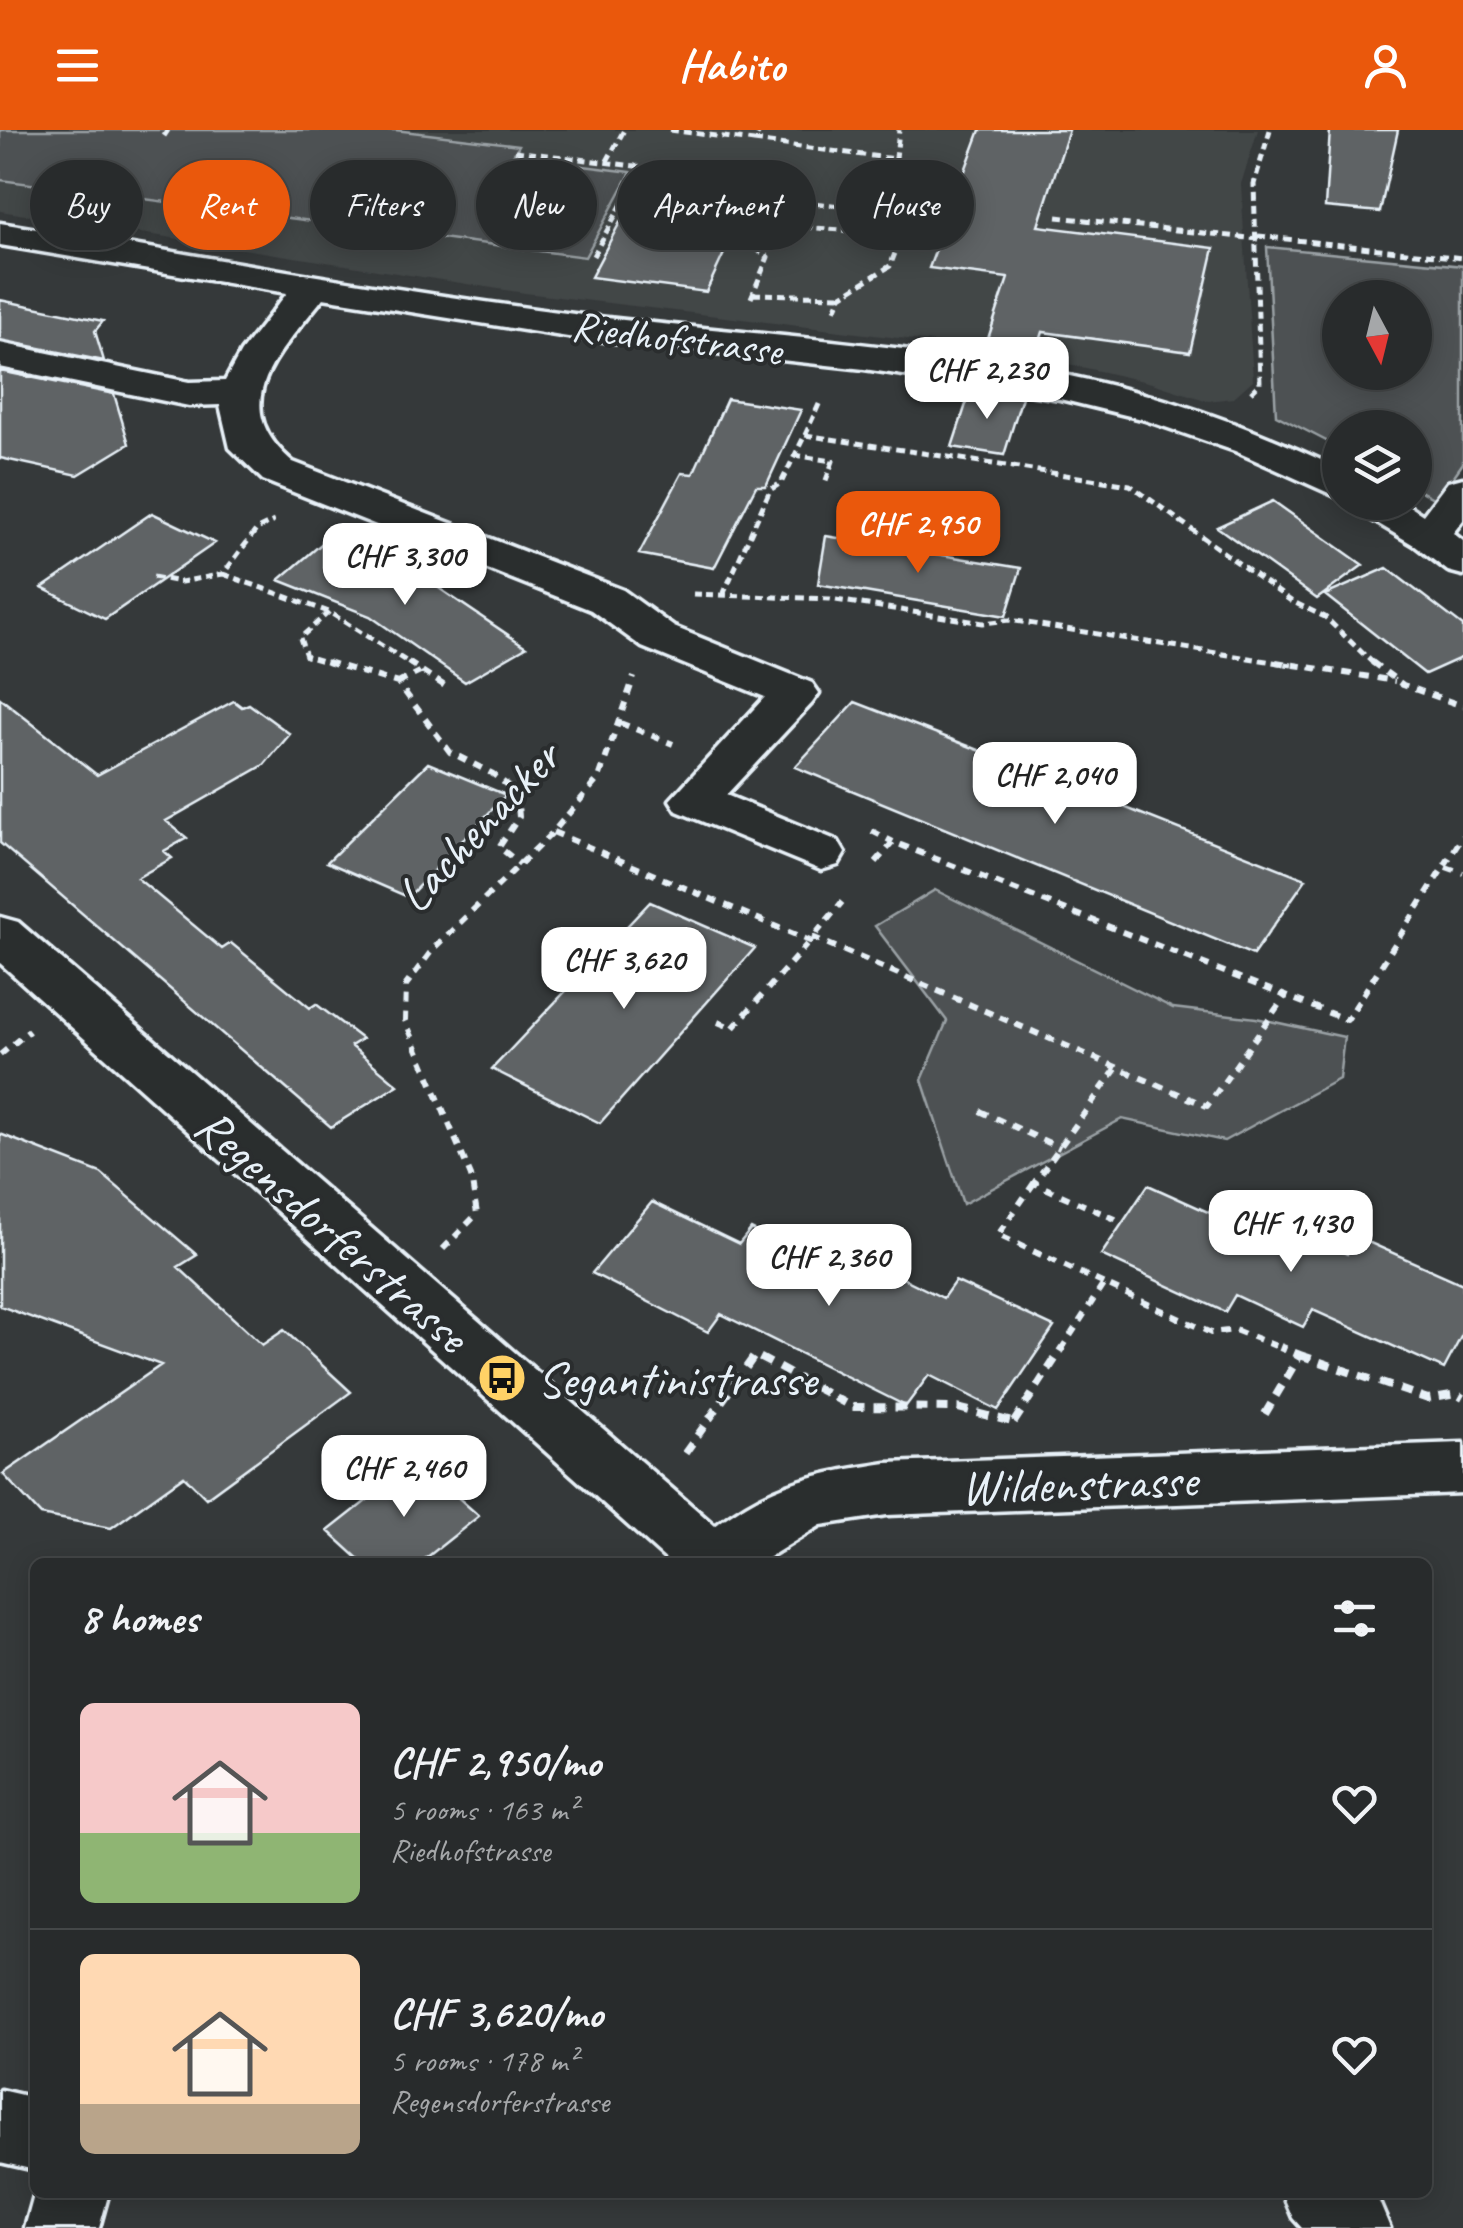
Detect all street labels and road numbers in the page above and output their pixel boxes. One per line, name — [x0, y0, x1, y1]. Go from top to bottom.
street label: Riedhofstrasse — [569, 299, 787, 378]
street label: Lachenacker — [382, 724, 577, 925]
street label: Regensdorferstrasse — [182, 1094, 484, 1368]
street label: Wildenstrasse — [960, 1448, 1202, 1519]

